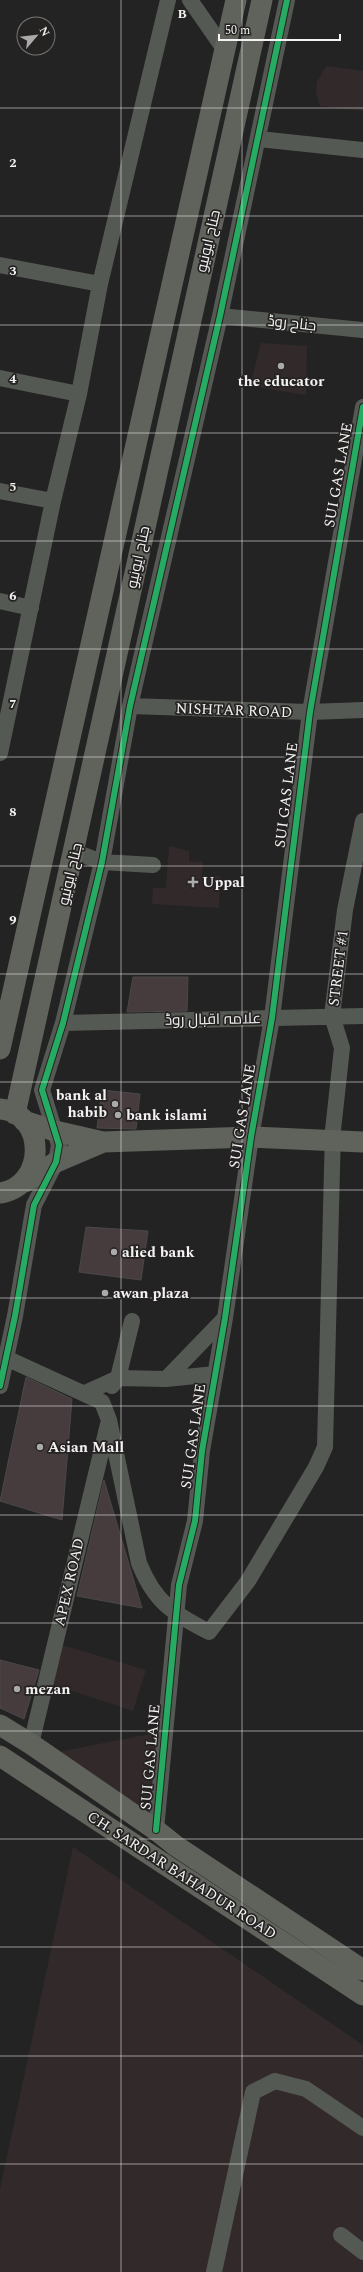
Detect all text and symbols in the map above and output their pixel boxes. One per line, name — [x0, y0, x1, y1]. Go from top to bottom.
text: B — [177, 4, 187, 24]
north arrow — [16, 16, 56, 56]
scale bar — [219, 16, 340, 42]
text: 50 m — [225, 21, 250, 40]
text: N — [35, 24, 54, 40]
text: 2 — [9, 153, 17, 173]
street label: جناح ایونیو — [190, 208, 227, 275]
text: 3 — [9, 261, 17, 281]
street label: جناح روڈ — [266, 310, 318, 337]
marker: the educator — [276, 361, 286, 371]
text: 4 — [9, 369, 17, 389]
place label: the educator — [238, 370, 325, 393]
street label: SUI GAS LANE — [318, 421, 359, 529]
text: 5 — [9, 477, 17, 497]
street label: جناح ایونیو — [121, 524, 156, 591]
text: 6 — [9, 586, 17, 606]
text: 7 — [9, 694, 17, 714]
street label: NISHTAR ROAD — [175, 697, 293, 724]
street label: SUI GAS LANE — [269, 741, 304, 849]
text: 8 — [9, 802, 17, 822]
street label: جناح ایونیو — [52, 841, 89, 908]
place label: Uppal — [202, 871, 245, 894]
marker: Uppal — [187, 876, 199, 888]
text: 9 — [9, 910, 17, 930]
street label: STREET #1 — [322, 929, 355, 1007]
street label: علامہ اقبال روڈ — [165, 1007, 261, 1032]
street label: SUI GAS LANE — [223, 1062, 262, 1170]
place label: bank al habib — [56, 1084, 107, 1124]
marker: bank al habib — [110, 1099, 120, 1109]
place label: bank islami — [126, 1104, 207, 1127]
marker: bank islami — [113, 1110, 123, 1120]
place label: alied bank — [122, 1241, 195, 1264]
marker: alied bank — [109, 1247, 119, 1257]
place label: awan plaza — [113, 1282, 189, 1305]
marker: awan plaza — [100, 1288, 110, 1298]
street label: SUI GAS LANE — [175, 1382, 212, 1490]
place label: Asian Mall — [48, 1436, 124, 1459]
marker: Asian Mall — [35, 1442, 45, 1452]
street label: APEX ROAD — [48, 1536, 91, 1629]
place label: mezan — [25, 1678, 70, 1701]
marker: mezan — [12, 1684, 22, 1694]
street label: SUI GAS LANE — [134, 1703, 167, 1811]
street label: CH. SARDAR BAHADUR ROAD — [83, 1805, 281, 1945]

